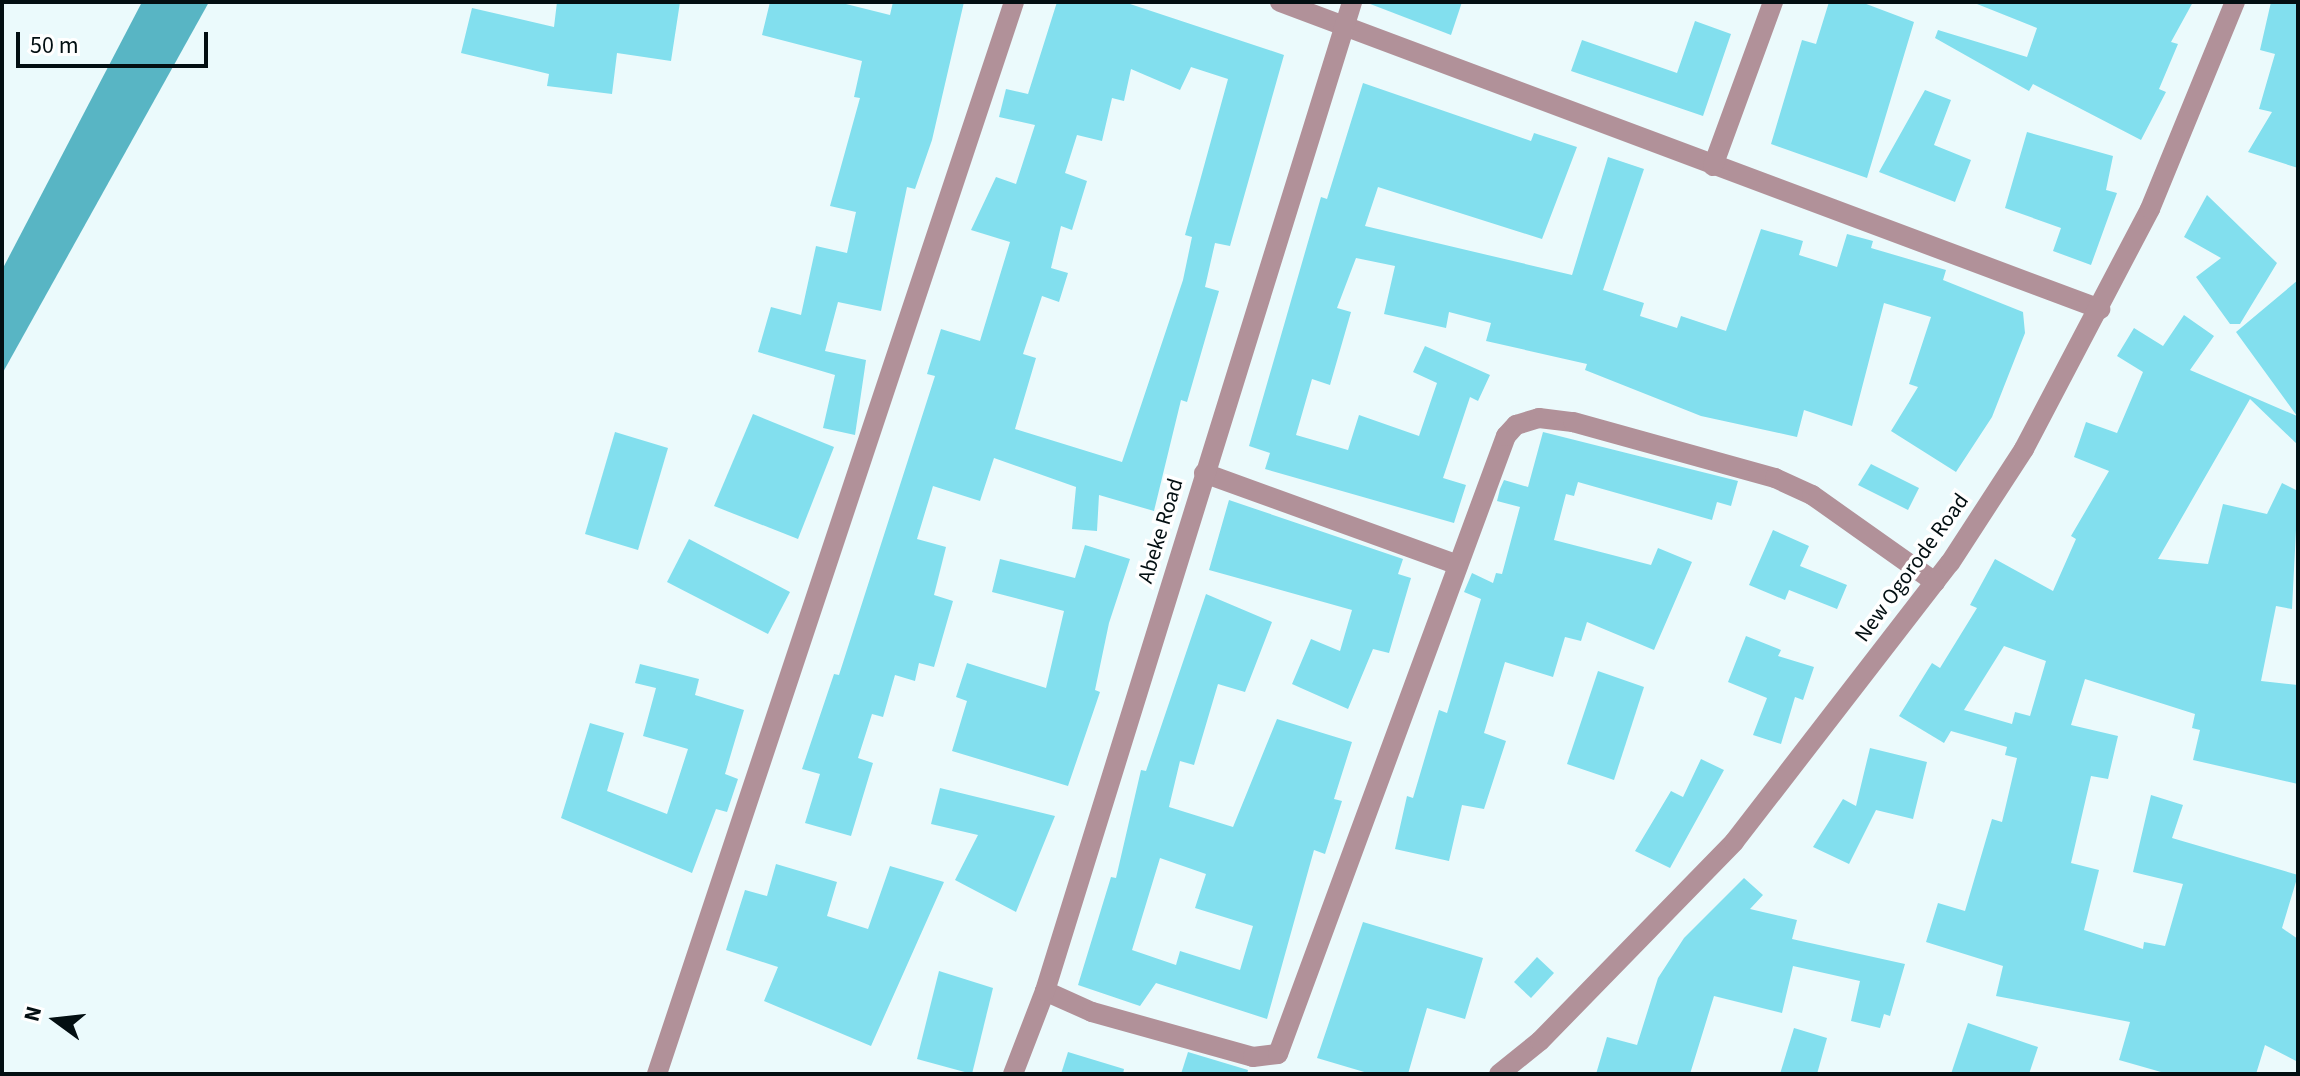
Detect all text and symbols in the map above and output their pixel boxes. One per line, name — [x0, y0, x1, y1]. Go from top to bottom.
scale bar — [20, 16, 212, 66]
text: 50 m — [30, 28, 79, 63]
street label: Abeke Road — [1133, 475, 1189, 587]
street label: New Ogorode Road — [1849, 489, 1975, 647]
north arrow — [16, 980, 96, 1060]
text: N — [15, 1003, 50, 1025]

